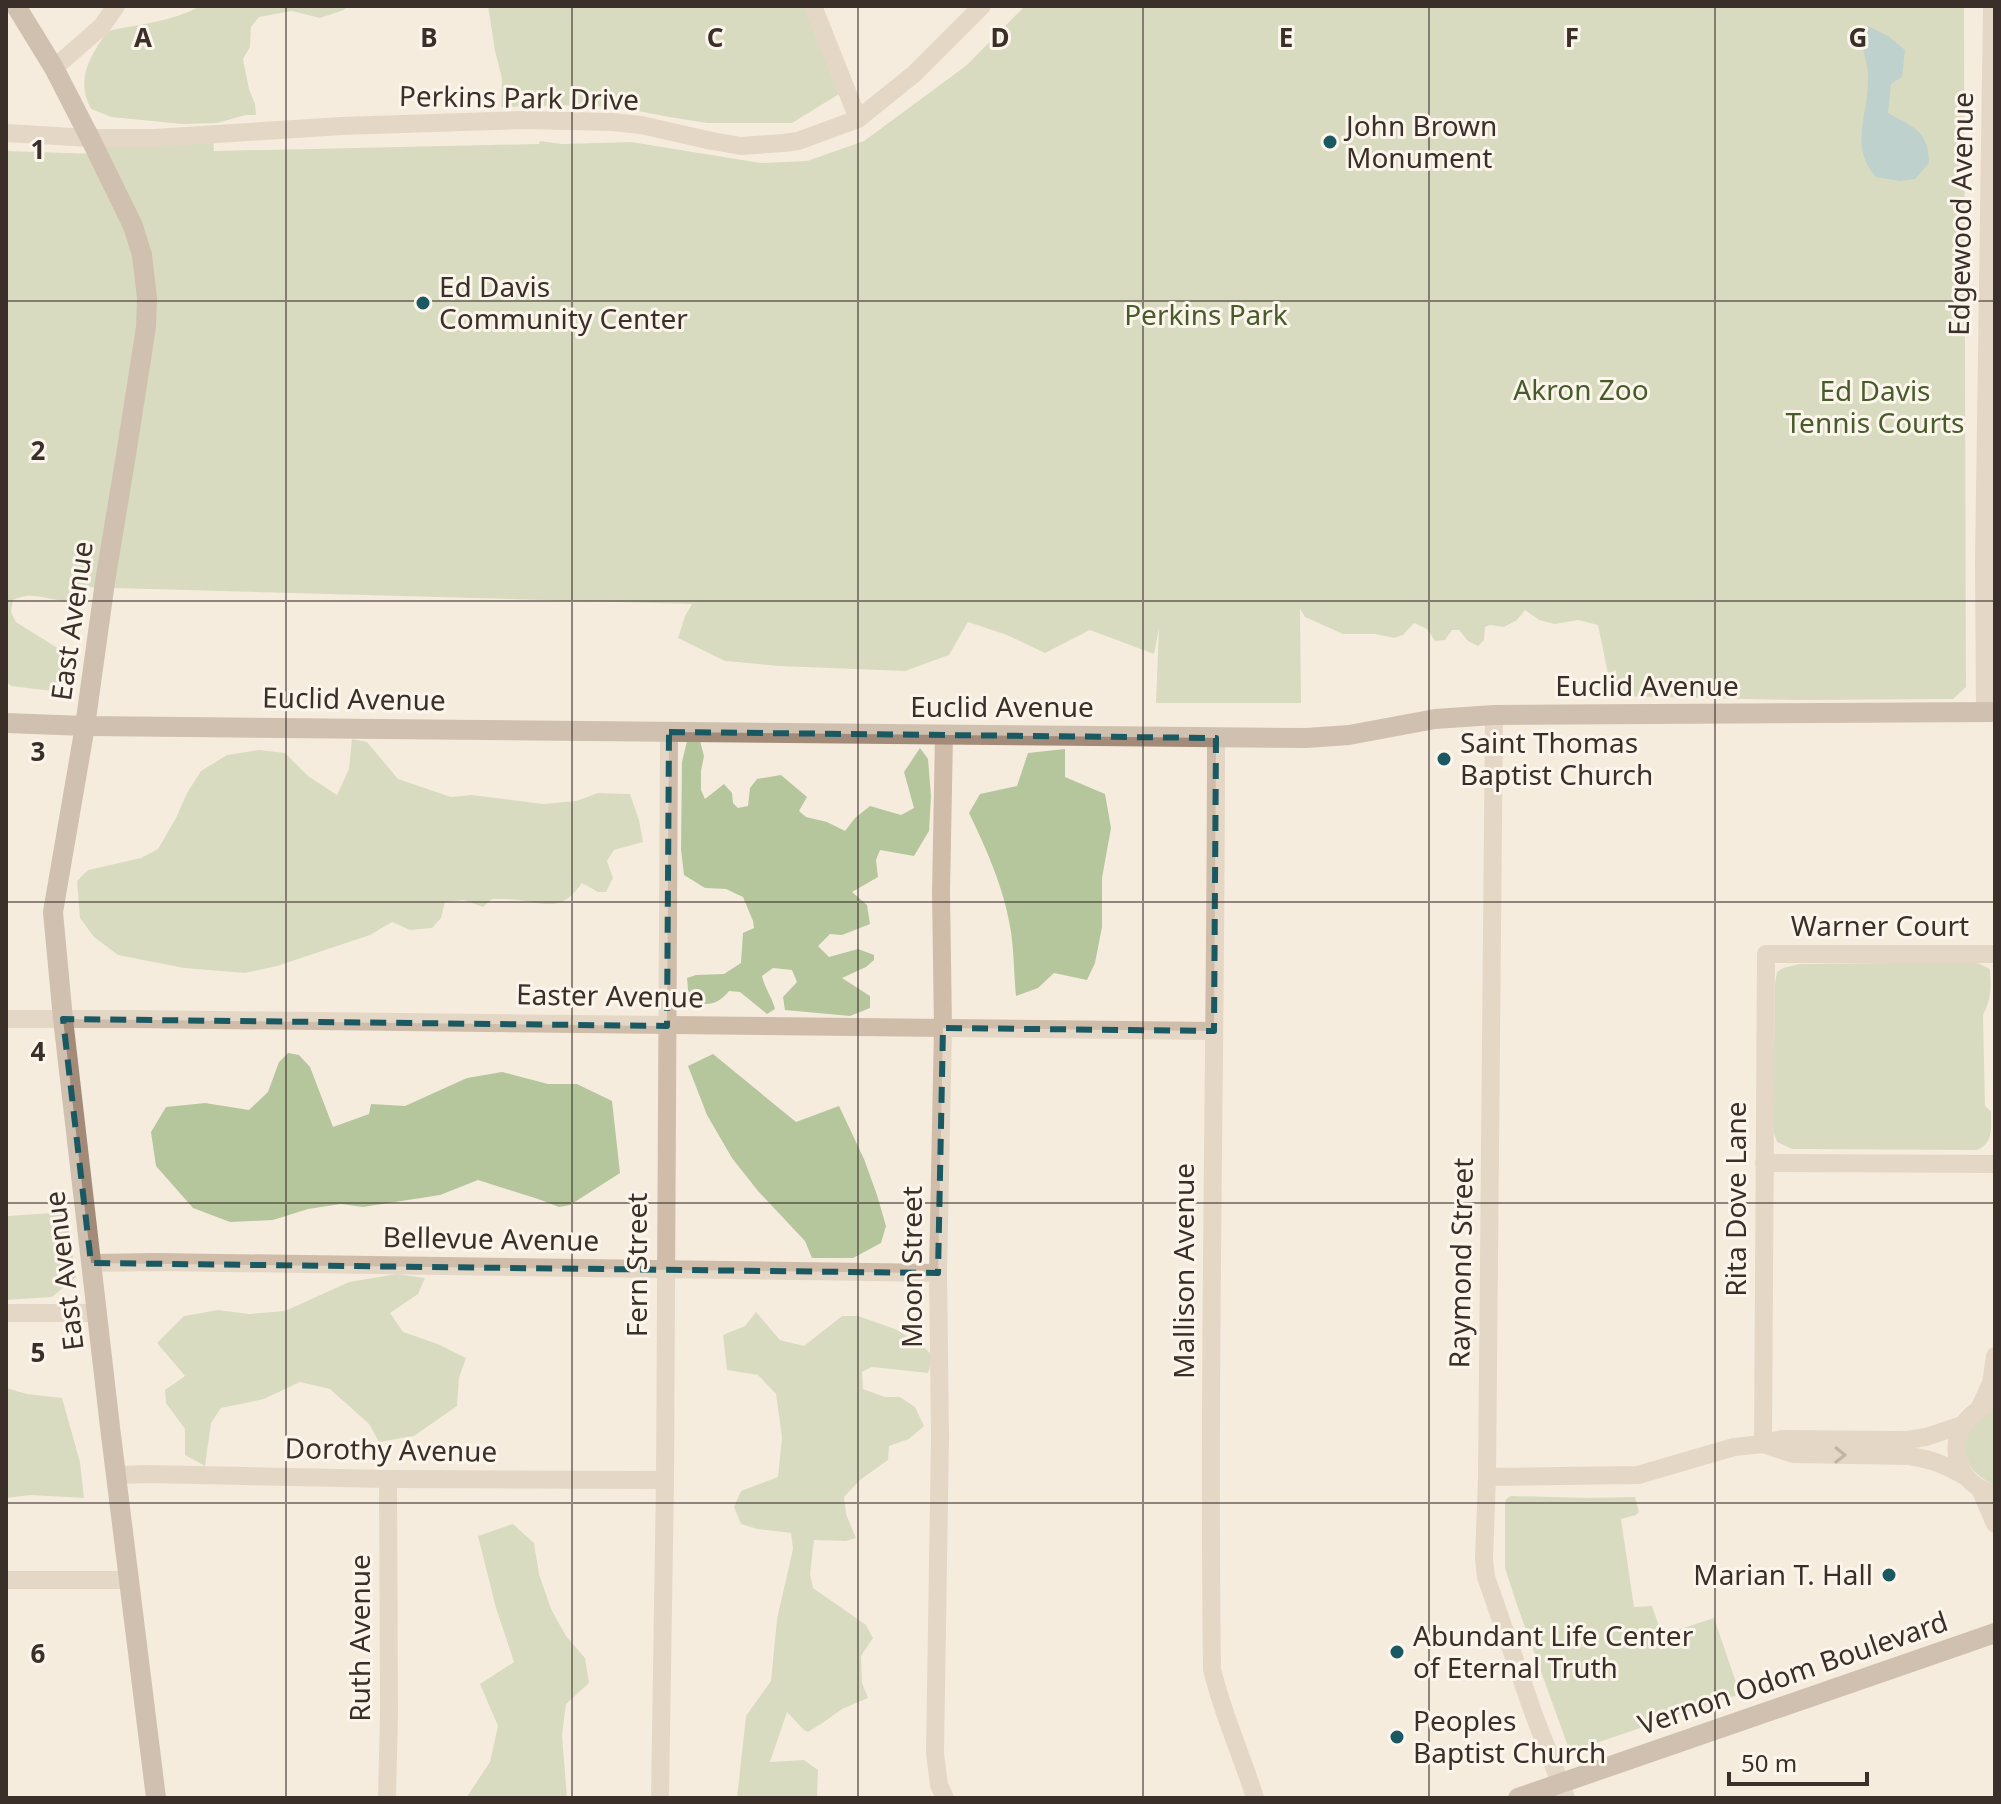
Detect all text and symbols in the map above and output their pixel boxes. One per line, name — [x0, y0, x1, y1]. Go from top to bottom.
text: A — [134, 19, 152, 55]
text: B — [420, 19, 438, 55]
text: C — [707, 19, 723, 55]
text: D — [990, 19, 1010, 55]
text: E — [1279, 19, 1293, 55]
text: F — [1565, 19, 1579, 55]
text: G — [1849, 19, 1867, 55]
street label: Perkins Park Drive — [399, 76, 639, 118]
street label: Edgewood Avenue — [1939, 92, 1981, 336]
place label: John Brown Monument — [1343, 106, 1497, 176]
text: 1 — [31, 131, 45, 167]
marker: John Brown Monument — [1321, 133, 1339, 151]
place label: Ed Davis Community Center — [439, 267, 688, 337]
marker: Ed Davis Community Center — [414, 294, 432, 312]
park label: Perkins Park — [1124, 295, 1288, 333]
park label: Akron Zoo — [1513, 370, 1649, 408]
park label: Ed Davis Tennis Courts — [1786, 371, 1964, 441]
text: 2 — [31, 432, 46, 468]
street label: East Avenue — [41, 539, 101, 703]
street label: Euclid Avenue — [1555, 666, 1739, 704]
street label: Euclid Avenue — [262, 677, 446, 719]
street label: Euclid Avenue — [910, 687, 1094, 725]
place label: Saint Thomas Baptist Church — [1460, 723, 1653, 793]
text: 3 — [31, 733, 45, 769]
marker: Saint Thomas Baptist Church — [1435, 750, 1453, 768]
street label: Warner Court — [1791, 906, 1969, 944]
street label: Easter Avenue — [516, 974, 704, 1016]
text: 4 — [31, 1033, 46, 1069]
street label: Rita Dove Lane — [1716, 1101, 1754, 1297]
street label: Raymond Street — [1439, 1157, 1481, 1369]
street label: Mallison Avenue — [1164, 1163, 1202, 1379]
street label: Moon Street — [892, 1186, 930, 1348]
street label: East Avenue — [34, 1189, 92, 1353]
street label: Fern Street — [617, 1193, 655, 1337]
street label: Bellevue Avenue — [382, 1217, 600, 1259]
text: 5 — [31, 1334, 45, 1370]
street label: Dorothy Avenue — [284, 1428, 498, 1470]
one-way arrow — [1834, 1446, 1847, 1464]
street label: Ruth Avenue — [340, 1554, 378, 1722]
place label: Marian T. Hall — [1693, 1555, 1873, 1593]
marker: Marian T. Hall — [1880, 1566, 1898, 1584]
street label: Vernon Odom Boulevard — [1633, 1601, 1952, 1743]
place label: Abundant Life Center of Eternal Truth — [1413, 1616, 1694, 1686]
text: 6 — [31, 1635, 46, 1671]
marker: Abundant Life Center of Eternal Truth — [1388, 1643, 1406, 1661]
place label: Peoples Baptist Church — [1413, 1701, 1606, 1771]
marker: Peoples Baptist Church — [1388, 1728, 1406, 1746]
scale bar — [1729, 1736, 1867, 1786]
text: 50 m — [1741, 1746, 1797, 1779]

